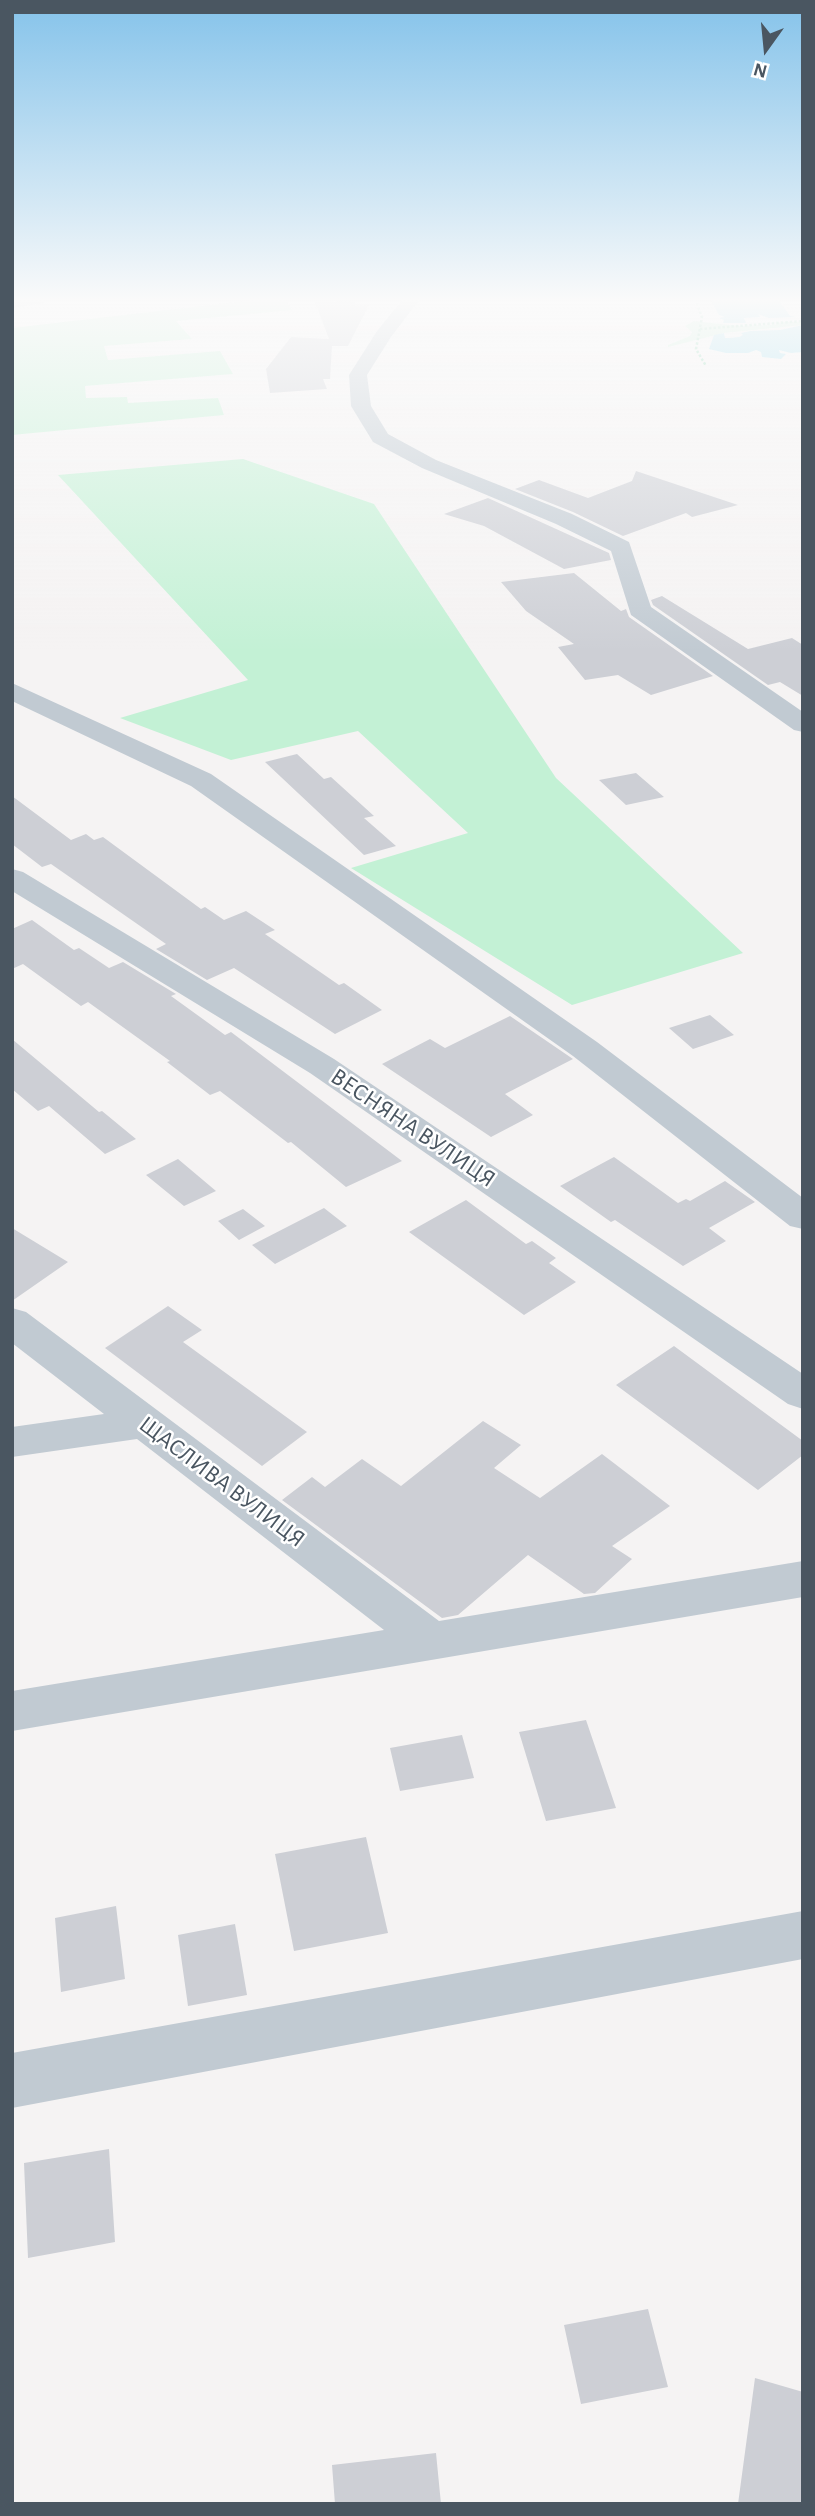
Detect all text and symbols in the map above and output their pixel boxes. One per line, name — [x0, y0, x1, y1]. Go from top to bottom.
north arrow — [731, 14, 801, 84]
text: N — [752, 59, 769, 81]
street label: ВЕСНЯНА ВУЛИЦЯ — [325, 1062, 501, 1194]
street label: ЩАСЛИВА ВУЛИЦЯ — [133, 1410, 311, 1554]

